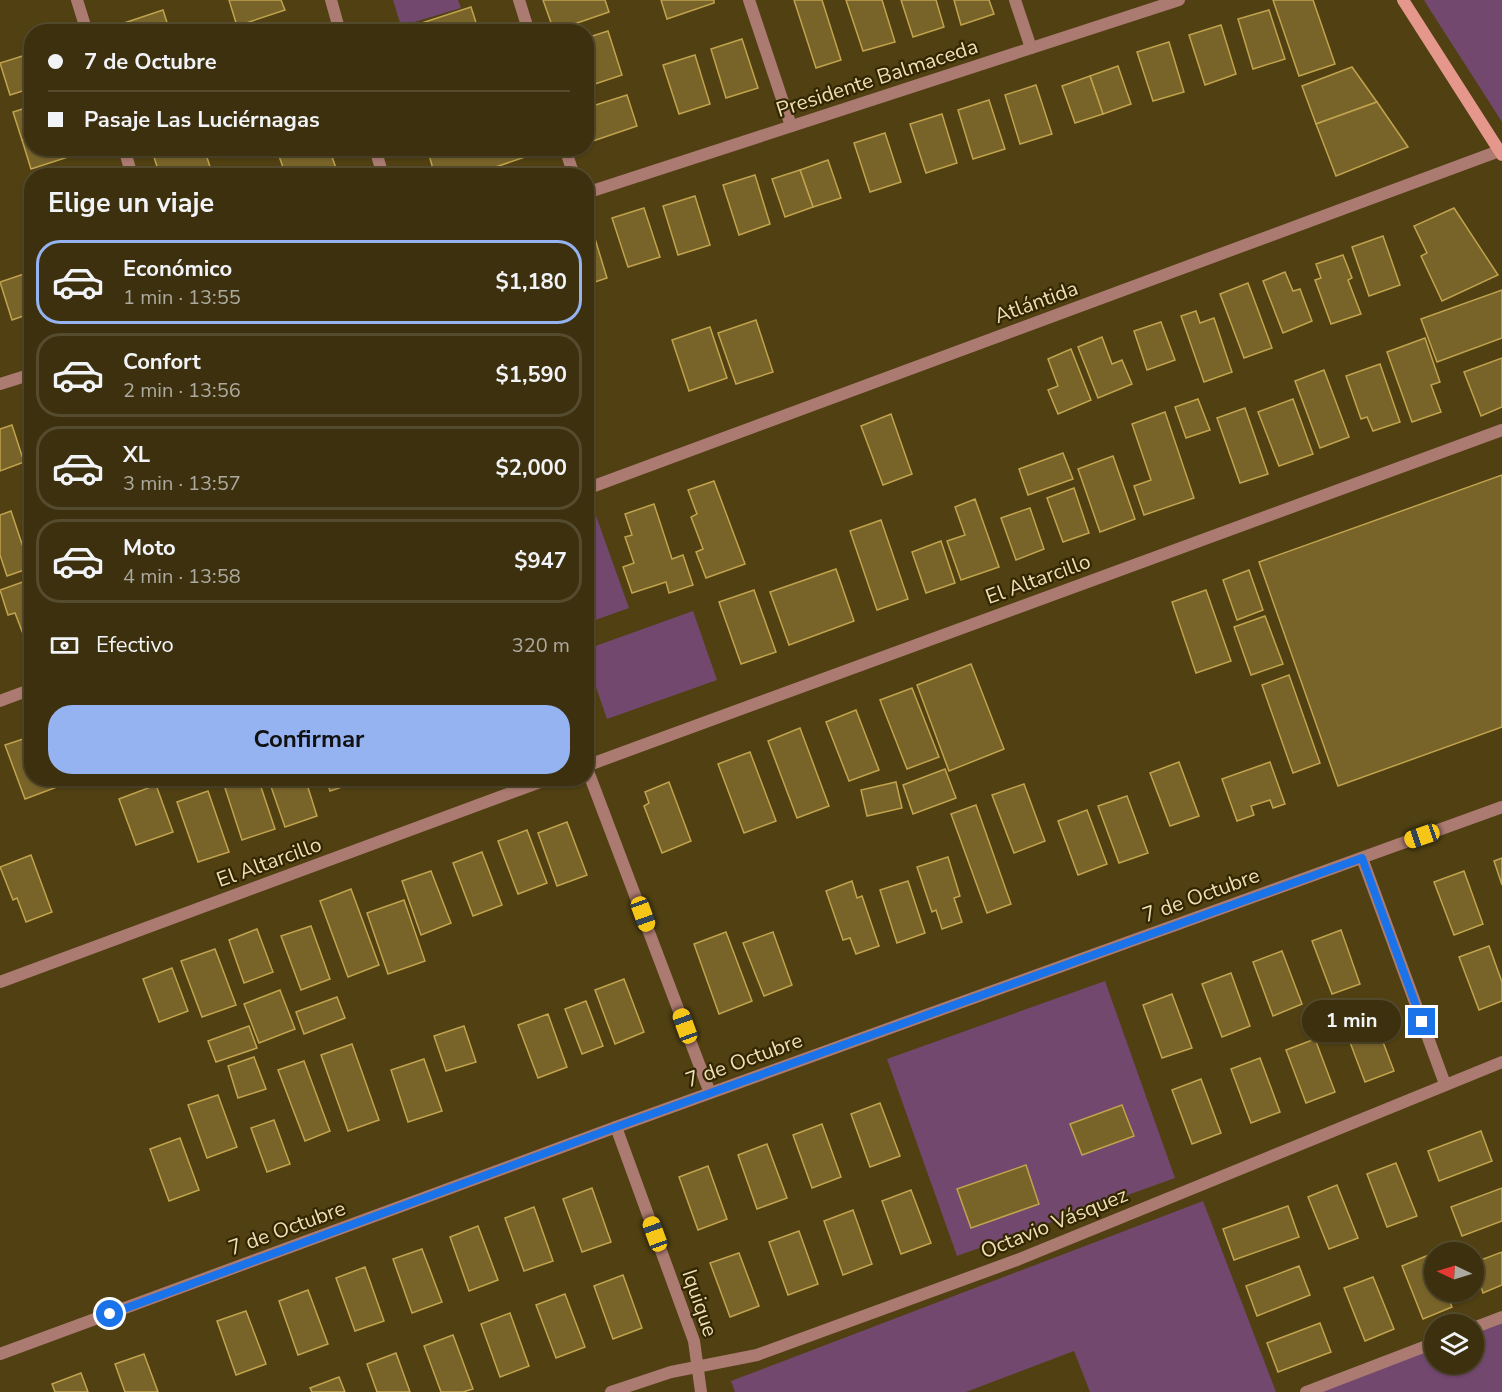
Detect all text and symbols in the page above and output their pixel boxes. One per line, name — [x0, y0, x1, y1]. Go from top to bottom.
street label: Presidente Balmaceda — [773, 32, 981, 124]
text: 7 de Octubre — [84, 47, 217, 77]
text: Pasaje Las Luciérnagas — [84, 105, 320, 135]
text: Elige un viaje — [48, 185, 214, 222]
text: Económico — [123, 254, 232, 284]
icon: car — [51, 255, 105, 309]
text: $1,180 — [496, 267, 567, 297]
street label: Atlántida — [990, 274, 1082, 330]
text: 1 min · 13:55 — [123, 284, 241, 311]
text: Confort — [123, 347, 201, 377]
icon: car — [51, 348, 105, 402]
text: $1,590 — [496, 360, 567, 390]
text: 2 min · 13:56 — [123, 377, 241, 404]
text: XL — [123, 440, 150, 470]
icon: car — [51, 441, 105, 495]
text: $2,000 — [496, 453, 567, 483]
text: 3 min · 13:57 — [123, 470, 241, 497]
text: Moto — [123, 533, 176, 563]
icon: car — [51, 534, 105, 588]
text: $947 — [514, 546, 567, 576]
street label: El Altarcillo — [982, 547, 1094, 611]
text: 4 min · 13:58 — [123, 563, 241, 590]
icon: cash — [48, 629, 81, 662]
text: Efectivo — [96, 630, 174, 660]
text: 320 m — [512, 632, 570, 659]
button: Confirmar — [48, 705, 570, 774]
car — [1402, 822, 1442, 850]
street label: El Altarcillo — [213, 830, 325, 894]
street label: 7 de Octubre — [1139, 861, 1263, 929]
car — [628, 894, 658, 934]
callout: 1 min — [1302, 1001, 1401, 1043]
car — [670, 1006, 700, 1046]
text: 1 min — [1326, 1007, 1377, 1034]
route end — [1408, 1008, 1435, 1035]
street label: 7 de Octubre — [682, 1026, 806, 1094]
street label: Octavio Vásquez — [976, 1181, 1132, 1265]
street label: 7 de Octubre — [225, 1194, 349, 1262]
car — [640, 1214, 670, 1254]
north arrow — [1424, 1242, 1484, 1302]
map controls — [1424, 1242, 1484, 1374]
street label: Iquique — [675, 1266, 725, 1340]
route start — [96, 1300, 123, 1327]
button: layers — [1424, 1314, 1484, 1374]

